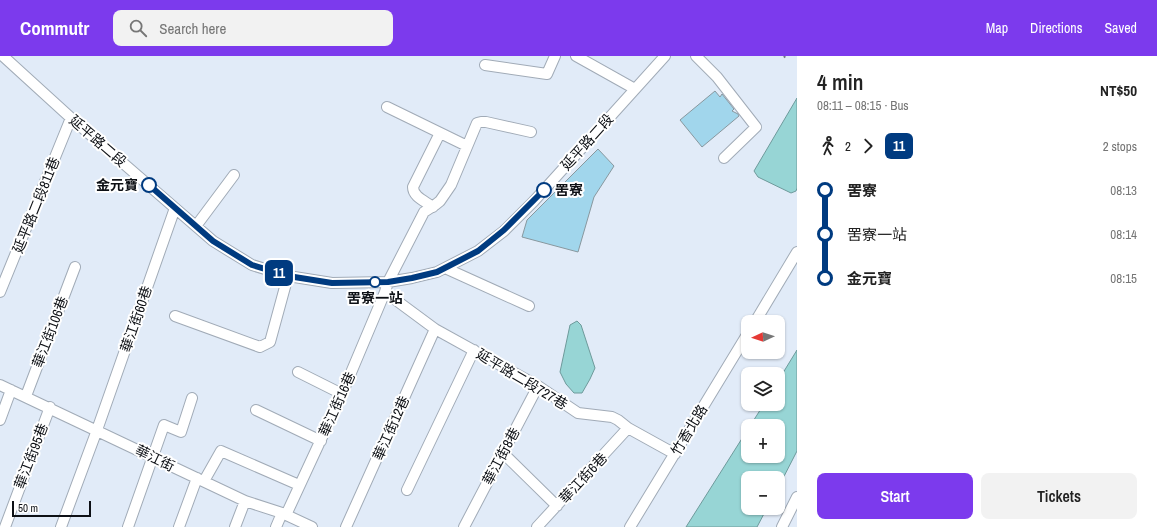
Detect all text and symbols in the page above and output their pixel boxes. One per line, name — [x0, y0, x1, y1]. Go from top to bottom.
search box — [113, 10, 393, 46]
text: Commutr — [20, 15, 89, 41]
icon: search — [127, 17, 149, 39]
text: Search here — [159, 18, 226, 39]
text: Map — [986, 19, 1008, 37]
text: Directions — [1030, 19, 1082, 37]
text: Saved — [1104, 19, 1137, 37]
text: 4 min — [817, 67, 863, 97]
text: NT$50 — [1100, 80, 1137, 101]
text: 08:11 – 08:15 · Bus — [817, 97, 909, 114]
street label: 延平路二段 — [557, 110, 617, 174]
street label: 延平路二段 — [66, 111, 130, 171]
icon: walk — [817, 135, 839, 157]
icon: forward — [857, 135, 879, 157]
text: 11 — [893, 137, 905, 155]
text: 2 — [845, 138, 851, 155]
text: 2 stops — [1103, 138, 1137, 155]
street label: 延平路二段811巷 — [8, 154, 64, 256]
place label: 金元寶 — [96, 176, 138, 194]
marker: 金元寶 — [141, 177, 157, 193]
text: 罟寮 — [847, 180, 877, 201]
place label: 罟寮 — [555, 181, 583, 199]
marker: 罟寮 — [536, 182, 552, 198]
text: 08:13 — [1110, 182, 1137, 199]
text: 罟寮一站 — [847, 224, 907, 245]
text: 08:14 — [1110, 226, 1137, 243]
line badge: 11 — [261, 260, 297, 286]
text: 11 — [273, 264, 285, 282]
text: 金元寶 — [847, 268, 892, 289]
text: 08:15 — [1110, 270, 1137, 287]
marker: 罟寮一站 — [369, 276, 381, 288]
street label: 華江街60巷 — [116, 284, 156, 354]
place label: 罟寮一站 — [347, 289, 403, 307]
street label: 華江街106巷 — [28, 294, 72, 370]
north arrow — [741, 315, 785, 359]
map controls — [741, 315, 785, 515]
street label: 延平路二段727巷 — [473, 345, 571, 413]
button: layers — [741, 367, 785, 411]
street label: 華江街16巷 — [315, 369, 359, 439]
street label: 華江街12巷 — [369, 393, 413, 463]
street label: 竹香北路 — [667, 401, 711, 459]
button: + — [741, 419, 785, 463]
street label: 華江街95巷 — [10, 421, 52, 491]
street label: 華江街8巷 — [478, 424, 524, 488]
street label: 華江街 — [132, 441, 178, 475]
street label: 華江街6巷 — [555, 449, 611, 507]
button: − — [741, 471, 785, 515]
button: Start — [817, 473, 973, 519]
button: Tickets — [981, 473, 1137, 519]
scale bar — [12, 499, 91, 518]
text: 50 m — [18, 501, 38, 515]

